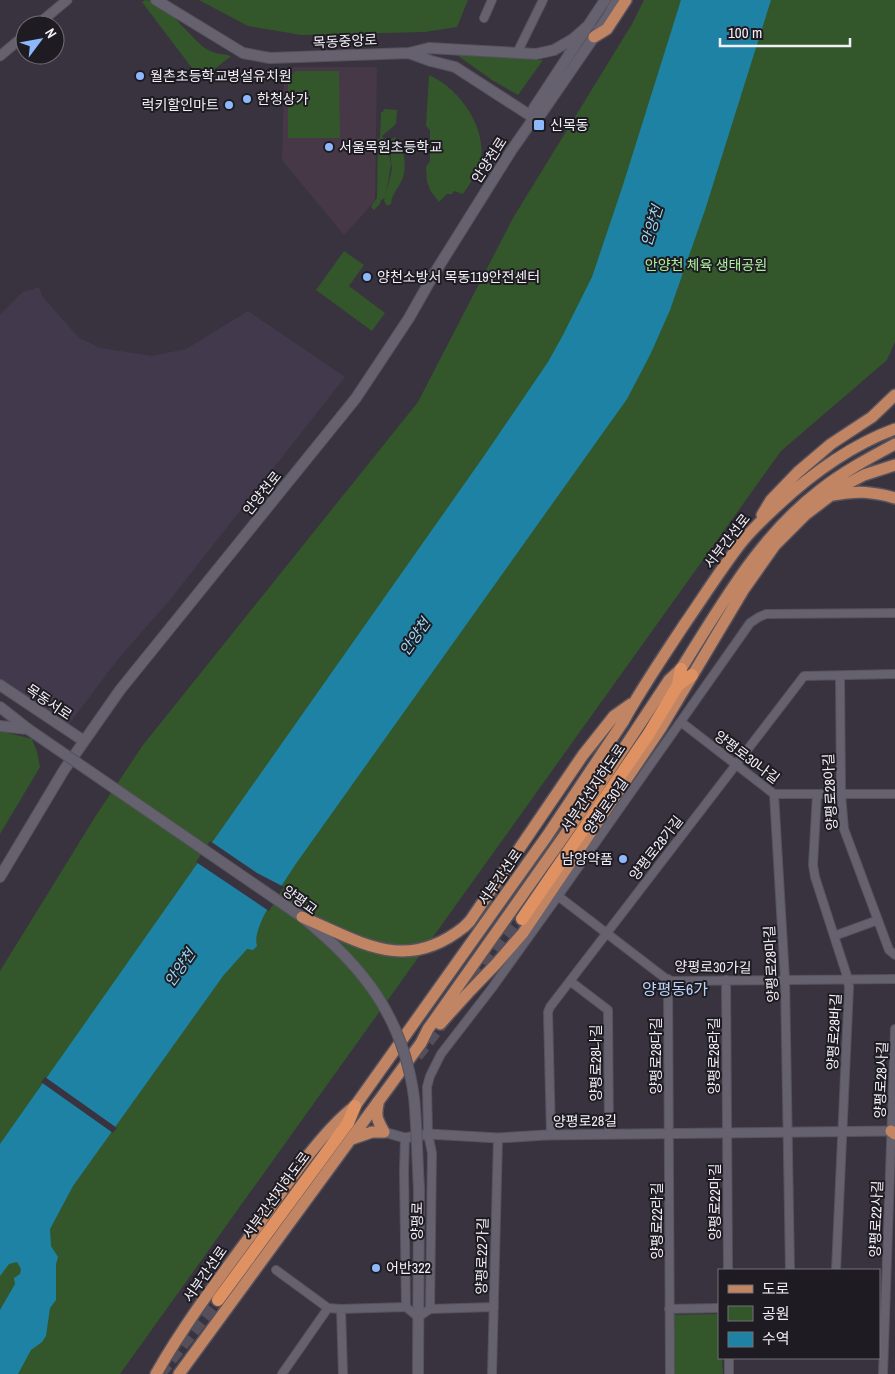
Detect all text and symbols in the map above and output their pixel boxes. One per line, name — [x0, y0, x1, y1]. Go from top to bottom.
north arrow — [15, 15, 65, 65]
scale bar — [720, 15, 850, 47]
text: 100 m — [728, 22, 762, 43]
text: N — [41, 25, 61, 41]
street label: 목동중앙로 — [312, 30, 378, 52]
place label: 월촌초등학교병설유치원 — [150, 67, 292, 85]
marker: 월촌초등학교병설유치원 — [134, 70, 146, 82]
place label: 한청상가 — [257, 90, 309, 108]
marker: 한청상가 — [241, 93, 253, 105]
place label: 럭키할인마트 — [142, 96, 219, 114]
marker: 럭키할인마트 — [223, 99, 235, 111]
place label: 신목동 — [550, 116, 589, 134]
marker: 신목동 — [532, 118, 546, 132]
street label: 안양천로 — [467, 133, 511, 187]
place label: 서울목원초등학교 — [339, 138, 442, 156]
marker: 서울목원초등학교 — [323, 141, 335, 153]
water label: 안양천 — [635, 201, 668, 249]
park label: 안양천 체육 생태공원 — [645, 256, 767, 274]
place label: 양천소방서 목동119안전센터 — [377, 268, 540, 286]
marker: 양천소방서 목동119안전센터 — [361, 271, 373, 283]
street label: 안양천로 — [239, 467, 285, 519]
street label: 서부간선로 — [700, 510, 754, 572]
water label: 안양천 — [394, 612, 436, 660]
street label: 목동서로 — [23, 680, 75, 724]
street label: 양평로30나길 — [711, 727, 783, 787]
street label: 서부간선지하도로 — [557, 740, 629, 836]
street label: 양평로28아길 — [819, 753, 841, 831]
street label: 양평로30길 — [580, 775, 632, 837]
street label: 양평로28가길 — [625, 812, 687, 884]
street label: 서부간선로 — [474, 845, 526, 909]
place label: 남양약품 — [561, 850, 613, 868]
marker: 남양약품 — [617, 853, 629, 865]
street label: 양평교 — [279, 881, 321, 919]
street label: 양평로28마길 — [760, 925, 782, 1003]
water label: 안양천 — [159, 943, 201, 991]
street label: 양평로30가길 — [674, 957, 752, 977]
district label: 양평동6가 — [642, 978, 708, 1000]
street label: 양평로28바길 — [823, 993, 845, 1071]
street label: 양평로28다길 — [647, 1017, 665, 1095]
street label: 양평로28라길 — [705, 1017, 723, 1095]
street label: 양평로28나길 — [587, 1024, 605, 1102]
street label: 양평로28사길 — [871, 1041, 891, 1119]
street label: 양평로28길 — [553, 1111, 617, 1131]
street label: 서부간선지하도로 — [238, 1148, 314, 1242]
street label: 양평로22마길 — [706, 1163, 724, 1241]
street label: 양평로22사길 — [866, 1180, 886, 1258]
street label: 양평로22라길 — [648, 1182, 666, 1260]
street label: 양평로 — [408, 1201, 426, 1240]
street label: 양평로22가길 — [472, 1217, 492, 1295]
street label: 서부간선로 — [179, 1242, 231, 1306]
place label: 어반322 — [386, 1259, 431, 1277]
marker: 어반322 — [370, 1262, 382, 1274]
legend — [718, 1269, 880, 1359]
text: 도로 — [762, 1278, 790, 1299]
text: 공원 — [762, 1303, 790, 1324]
text: 수역 — [762, 1328, 790, 1349]

